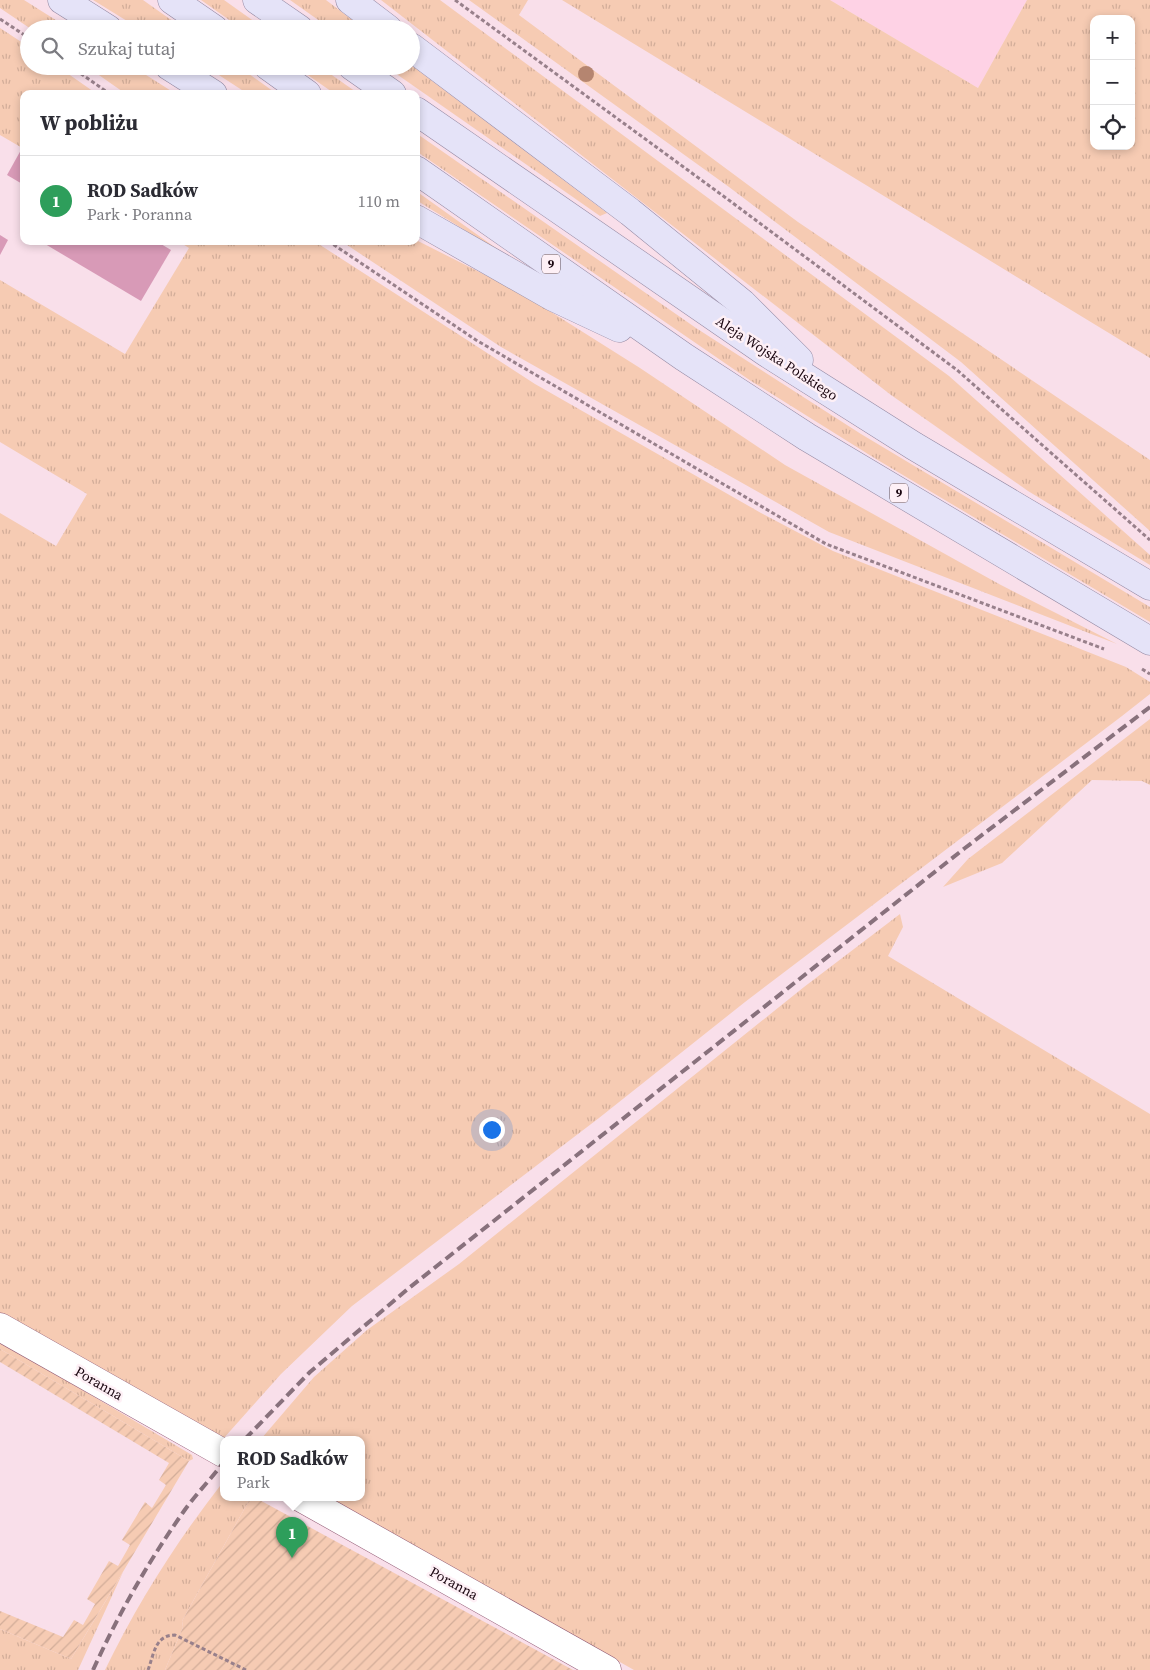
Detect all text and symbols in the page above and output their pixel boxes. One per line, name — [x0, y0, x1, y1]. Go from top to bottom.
map controls — [1090, 15, 1135, 150]
button: + — [1090, 15, 1135, 60]
search box — [20, 20, 420, 75]
icon: search — [38, 34, 66, 62]
text: Szukaj tutaj — [78, 35, 176, 61]
button: − — [1090, 60, 1135, 105]
button: locate — [1090, 105, 1135, 150]
text: W pobliżu — [40, 108, 138, 137]
text: ROD Sadków — [87, 177, 198, 203]
text: 1 — [52, 190, 60, 212]
text: 110 m — [358, 190, 400, 212]
text: Park · Poranna — [87, 203, 192, 225]
road number: 9 — [542, 254, 560, 274]
street label: Aleja Wojska Polskiego — [712, 311, 842, 405]
road number: 9 — [890, 483, 908, 502]
your location — [479, 1117, 505, 1143]
street label: Poranna — [71, 1361, 128, 1405]
popup — [220, 1436, 365, 1501]
text: ROD Sadków — [237, 1445, 348, 1471]
text: Park — [237, 1471, 270, 1493]
pin: 1 — [276, 1517, 308, 1558]
street label: Poranna — [426, 1562, 483, 1605]

